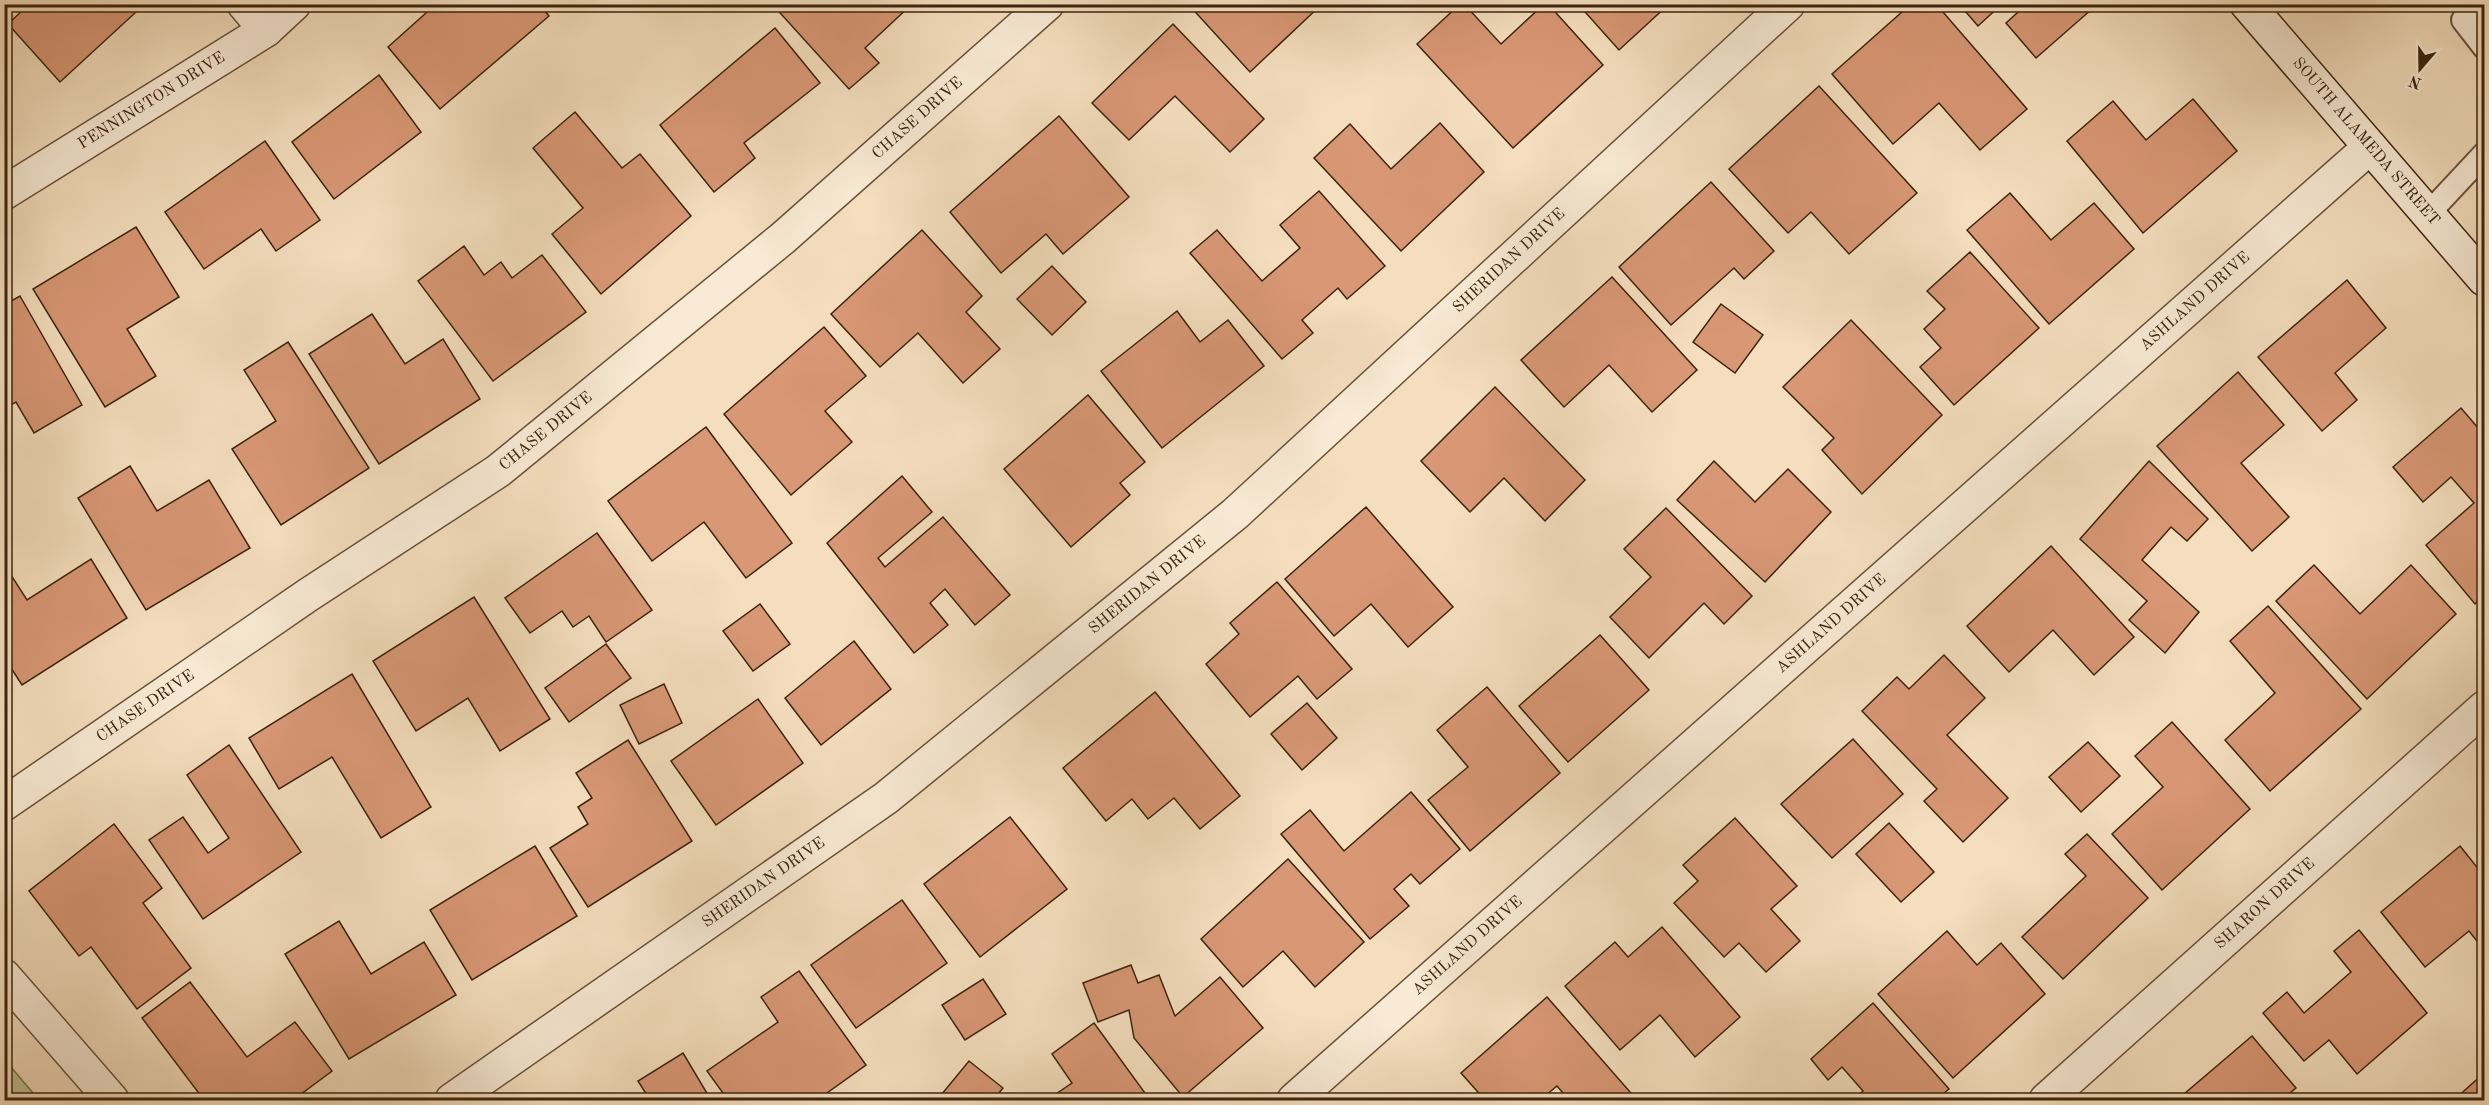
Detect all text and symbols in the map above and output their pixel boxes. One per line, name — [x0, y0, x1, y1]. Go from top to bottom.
north arrow — [2390, 39, 2450, 99]
street label: PENNINGTON DRIVE — [75, 49, 228, 153]
street label: SOUTH ALAMEDA STREET — [2289, 55, 2442, 229]
text: N — [2406, 71, 2424, 91]
street label: CHASE DRIVE — [870, 75, 966, 163]
street label: SHERIDAN DRIVE — [1451, 206, 1568, 316]
street label: ASHLAND DRIVE — [2137, 249, 2253, 354]
street label: CHASE DRIVE — [497, 389, 596, 474]
street label: SHERIDAN DRIVE — [1086, 533, 1209, 637]
street label: ASHLAND DRIVE — [1774, 571, 1889, 677]
street label: CHASE DRIVE — [94, 667, 198, 746]
street label: SHERIDAN DRIVE — [700, 835, 828, 931]
street label: SHARON DRIVE — [2212, 855, 2318, 953]
street label: ASHLAND DRIVE — [1410, 894, 1526, 999]

